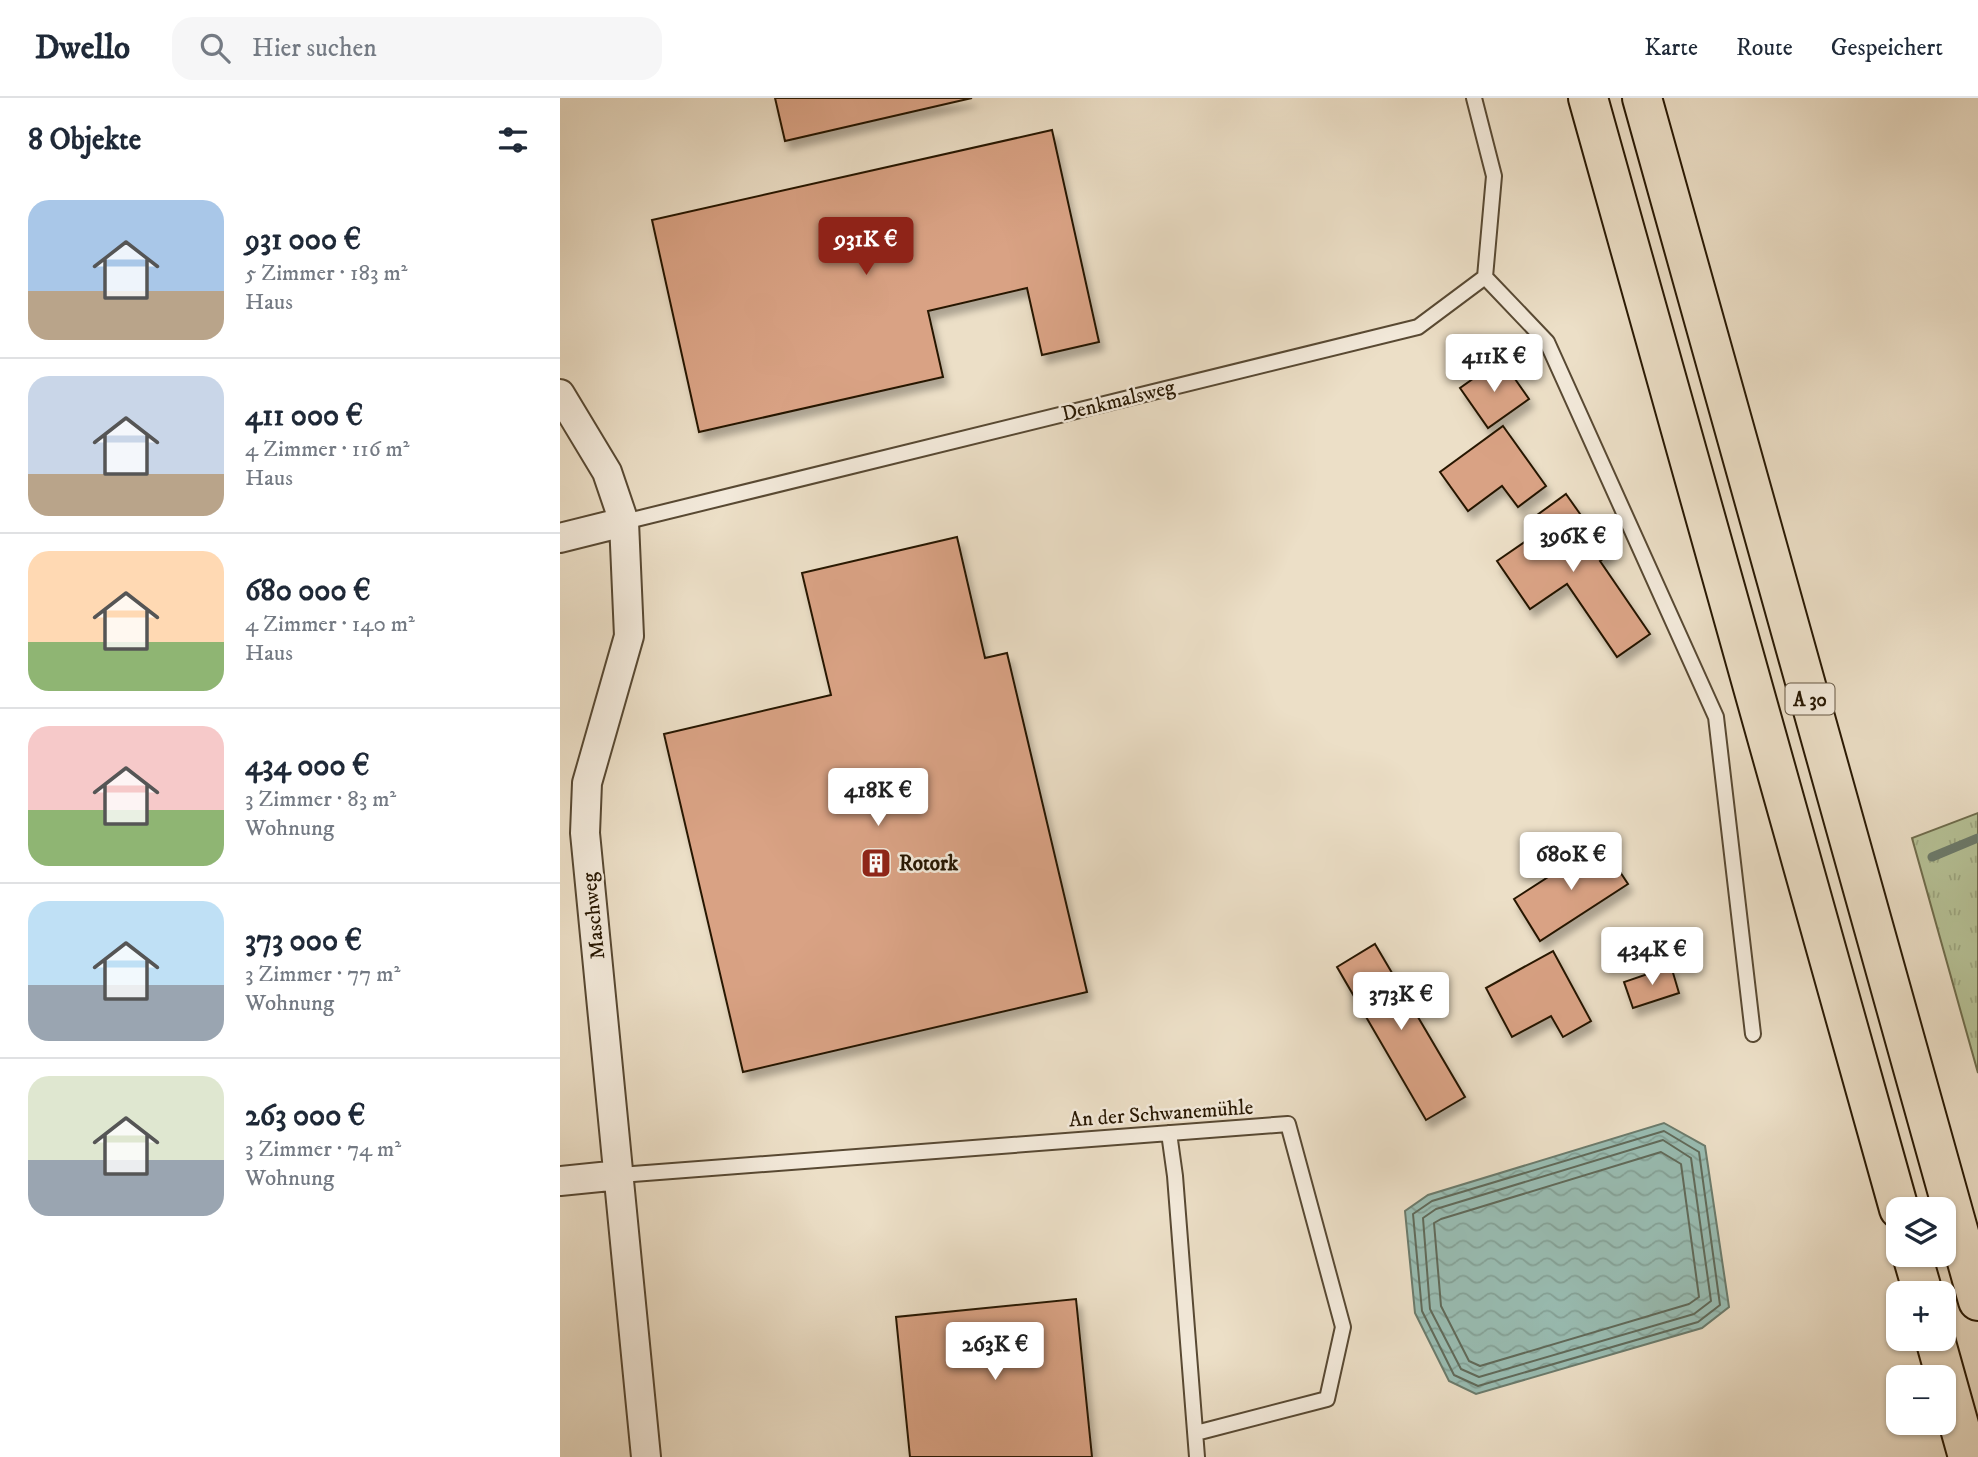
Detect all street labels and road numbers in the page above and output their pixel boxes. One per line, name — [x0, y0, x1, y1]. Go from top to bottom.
street label: Denkmalsweg — [1059, 374, 1178, 428]
road number: A 30 — [1786, 684, 1834, 714]
street label: Maschweg — [576, 870, 611, 961]
street label: An der Schwanemühle — [1068, 1095, 1255, 1133]

